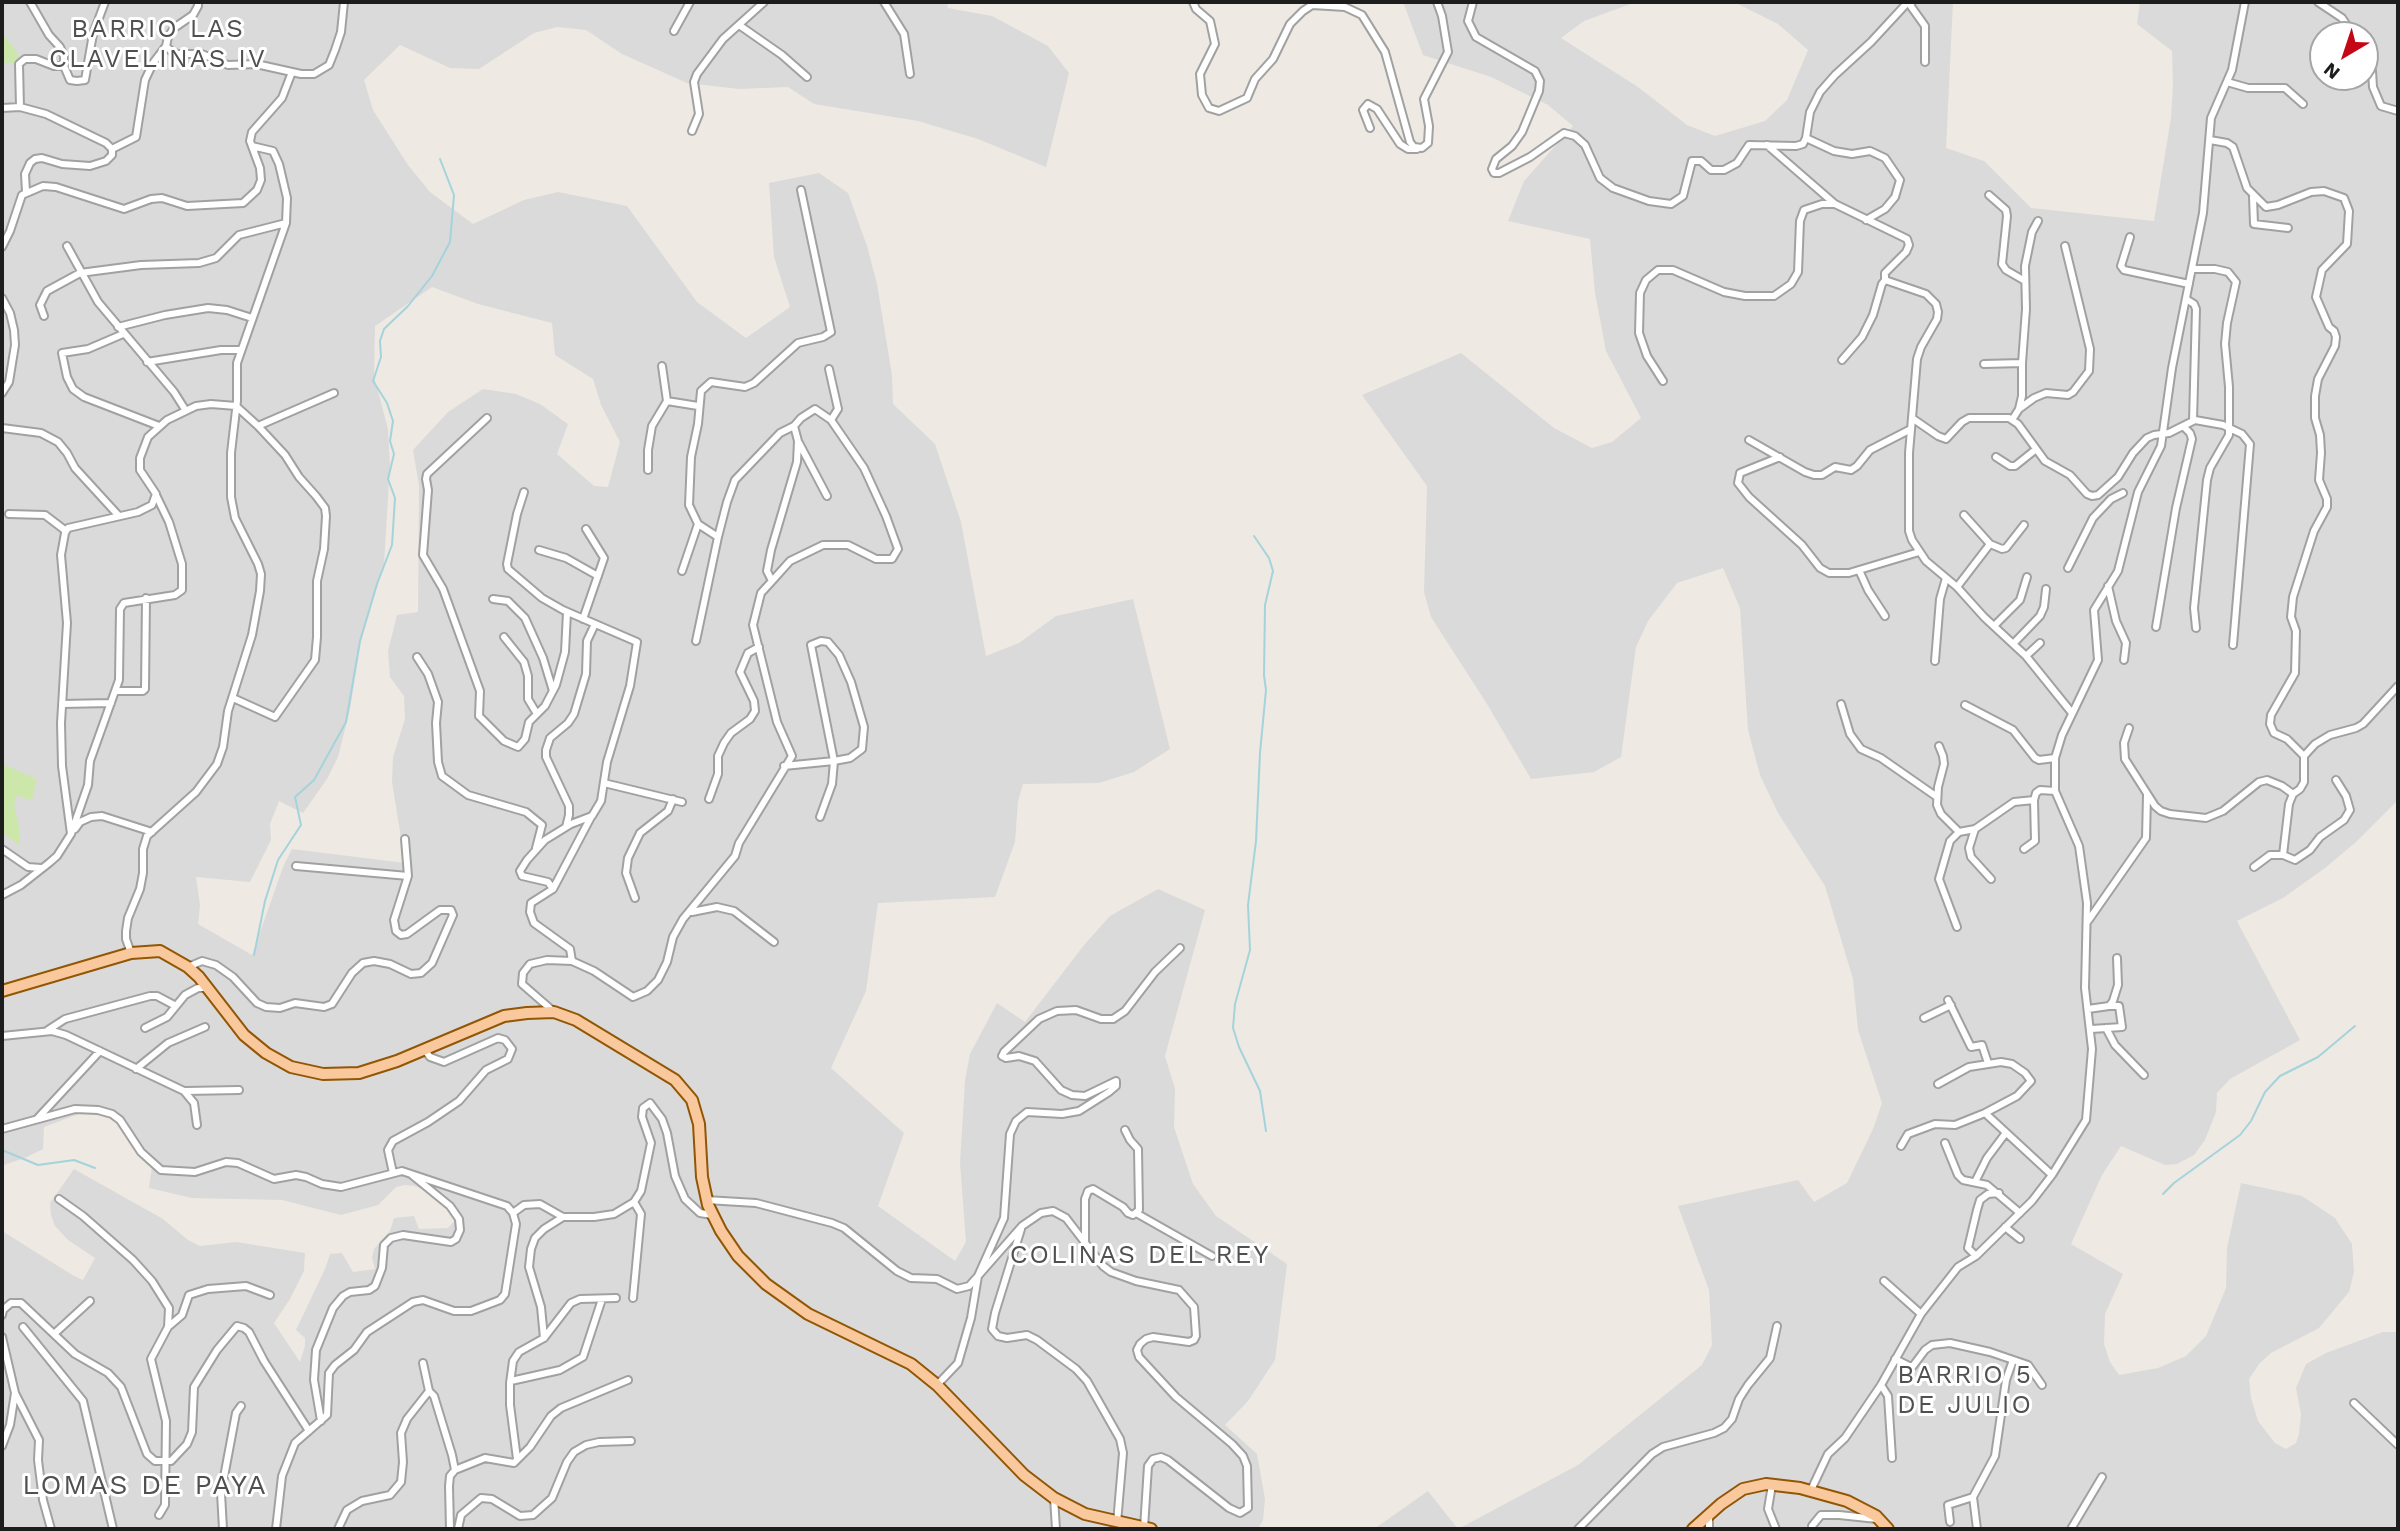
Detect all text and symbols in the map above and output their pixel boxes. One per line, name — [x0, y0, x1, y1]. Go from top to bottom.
district label: BARRIO LAS CLAVELINAS IV — [51, 13, 265, 74]
north arrow — [2309, 21, 2379, 91]
text: N — [2319, 58, 2344, 85]
district label: COLINAS DEL REY — [1012, 1239, 1268, 1271]
district label: BARRIO 5 DE JULIO — [1898, 1359, 2032, 1420]
district label: LOMAS DE PAYA — [24, 1469, 266, 1503]

